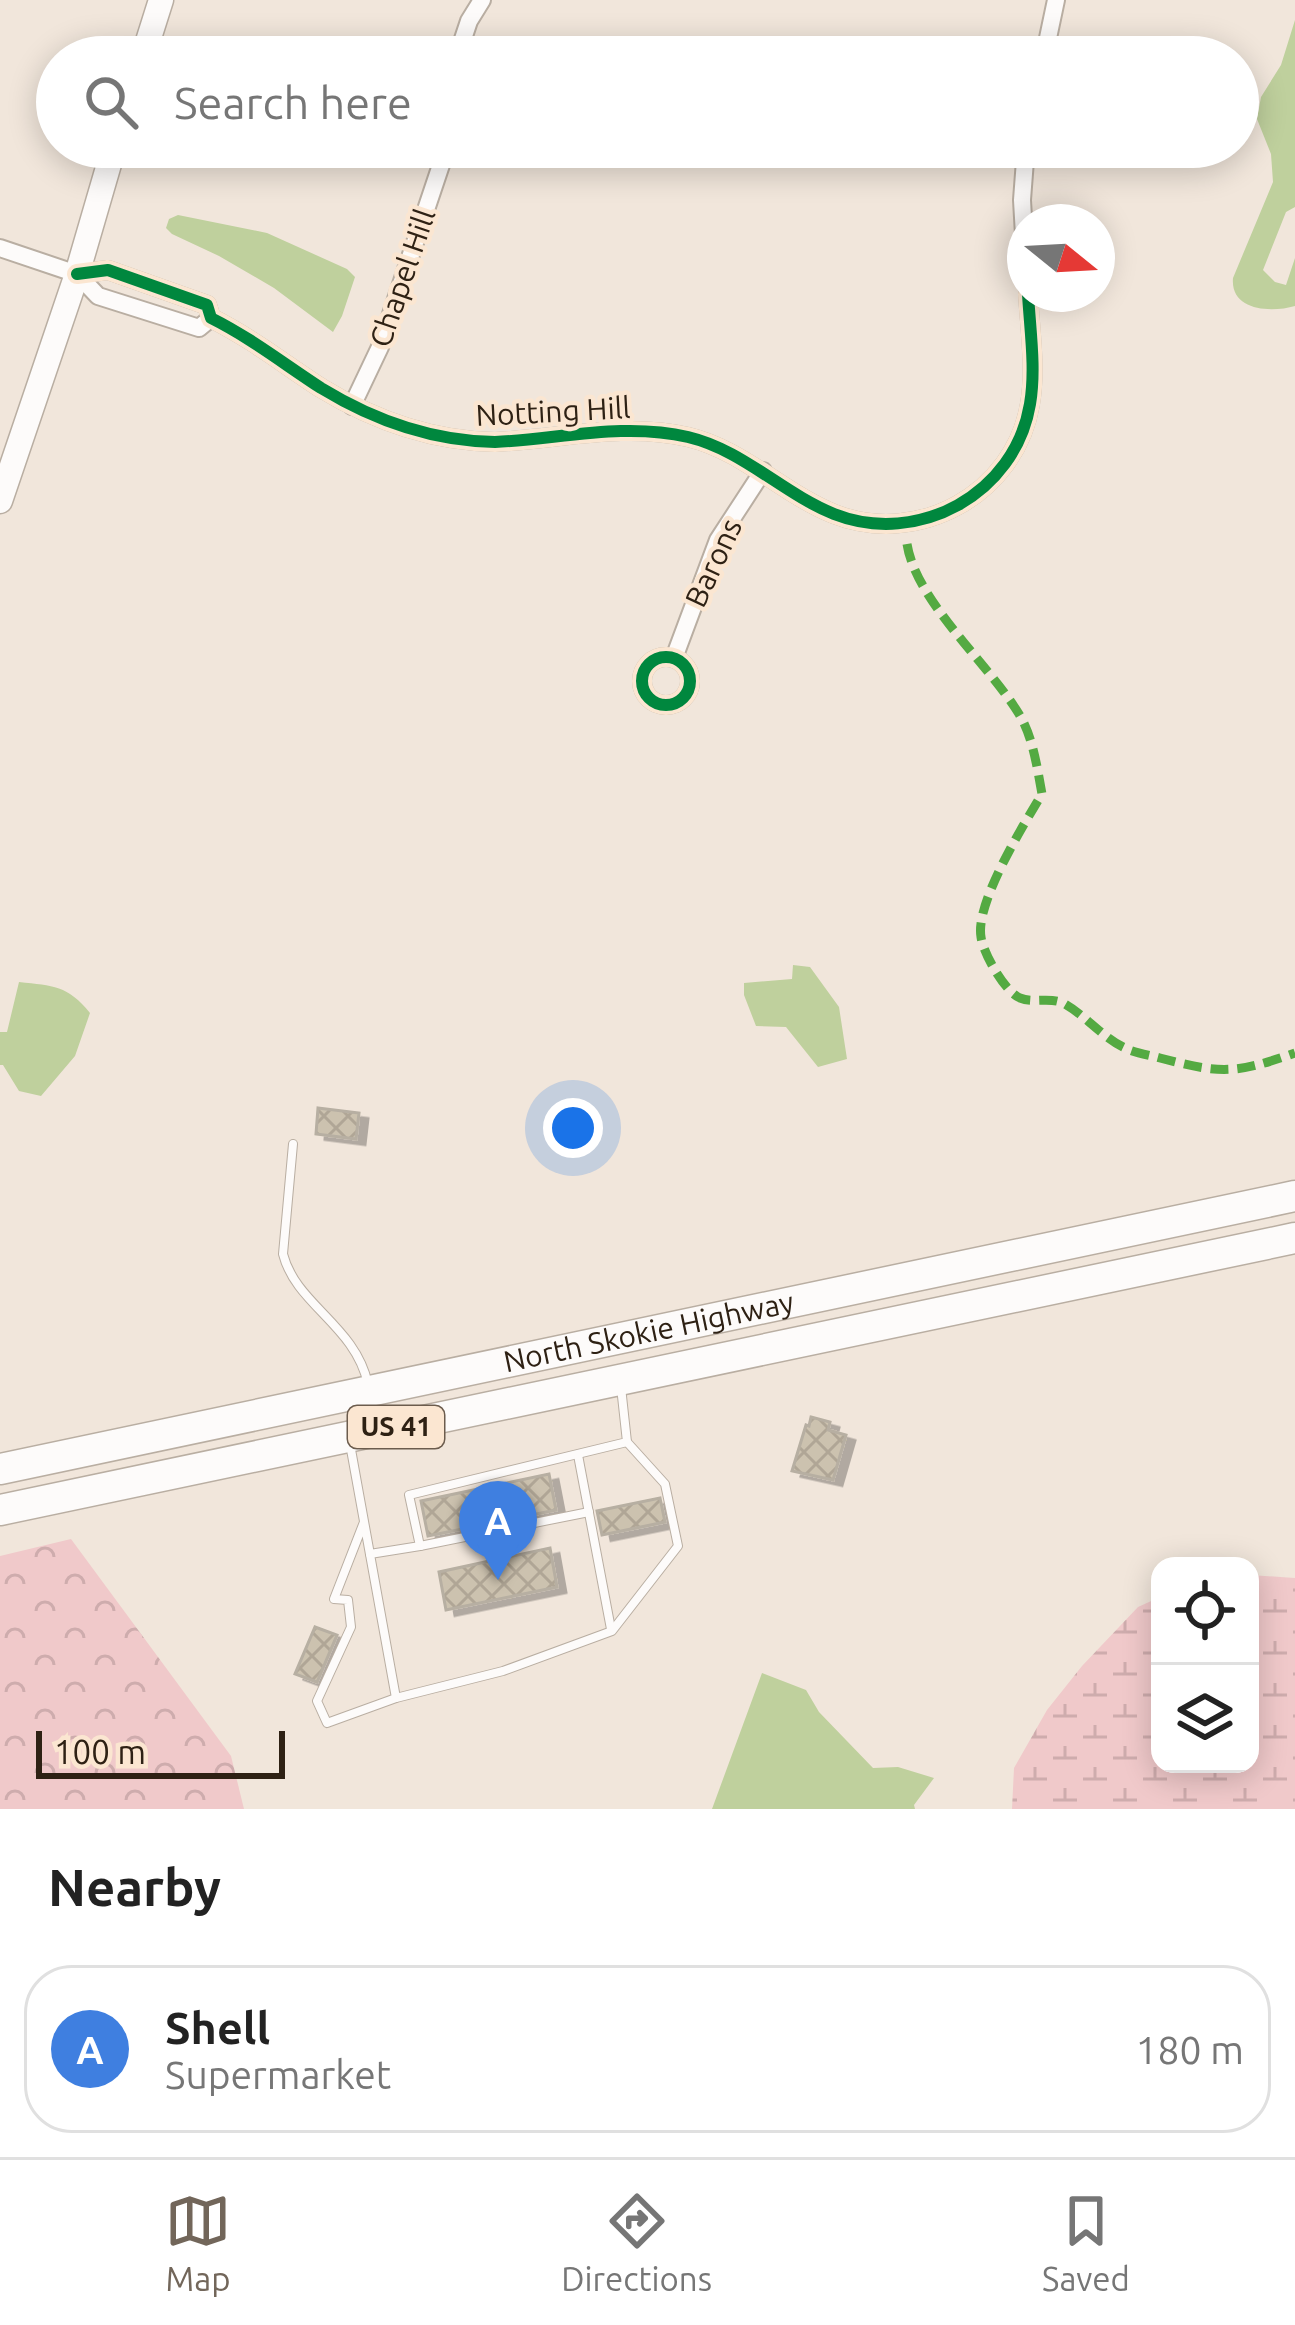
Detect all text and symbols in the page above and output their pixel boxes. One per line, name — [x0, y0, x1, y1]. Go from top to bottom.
search box — [36, 36, 1259, 168]
icon: search — [78, 69, 144, 135]
text: Search here — [174, 77, 412, 128]
street label: Chapel Hill — [363, 204, 442, 351]
north arrow — [1007, 204, 1115, 312]
street label: Notting Hill — [475, 390, 631, 432]
street label: Barons — [678, 513, 748, 612]
your location — [543, 1098, 603, 1158]
street label: North Skokie Highway — [500, 1284, 797, 1378]
road number: US 41 — [348, 1406, 444, 1448]
pin: A — [459, 1481, 537, 1580]
map controls — [1151, 1557, 1259, 1773]
button: locate — [1151, 1557, 1259, 1665]
button: layers — [1151, 1665, 1259, 1773]
scale bar — [36, 1725, 285, 1778]
text: 100 m — [54, 1733, 146, 1770]
text: Nearby — [48, 1858, 221, 1916]
text: Shell — [165, 2002, 270, 2053]
text: A — [76, 2028, 104, 2071]
text: 180 m — [1135, 2028, 1244, 2071]
text: Supermarket — [165, 2053, 391, 2096]
tab: Map — [165, 2188, 231, 2297]
tab: Directions — [561, 2188, 712, 2297]
tab: Saved — [1042, 2188, 1130, 2297]

